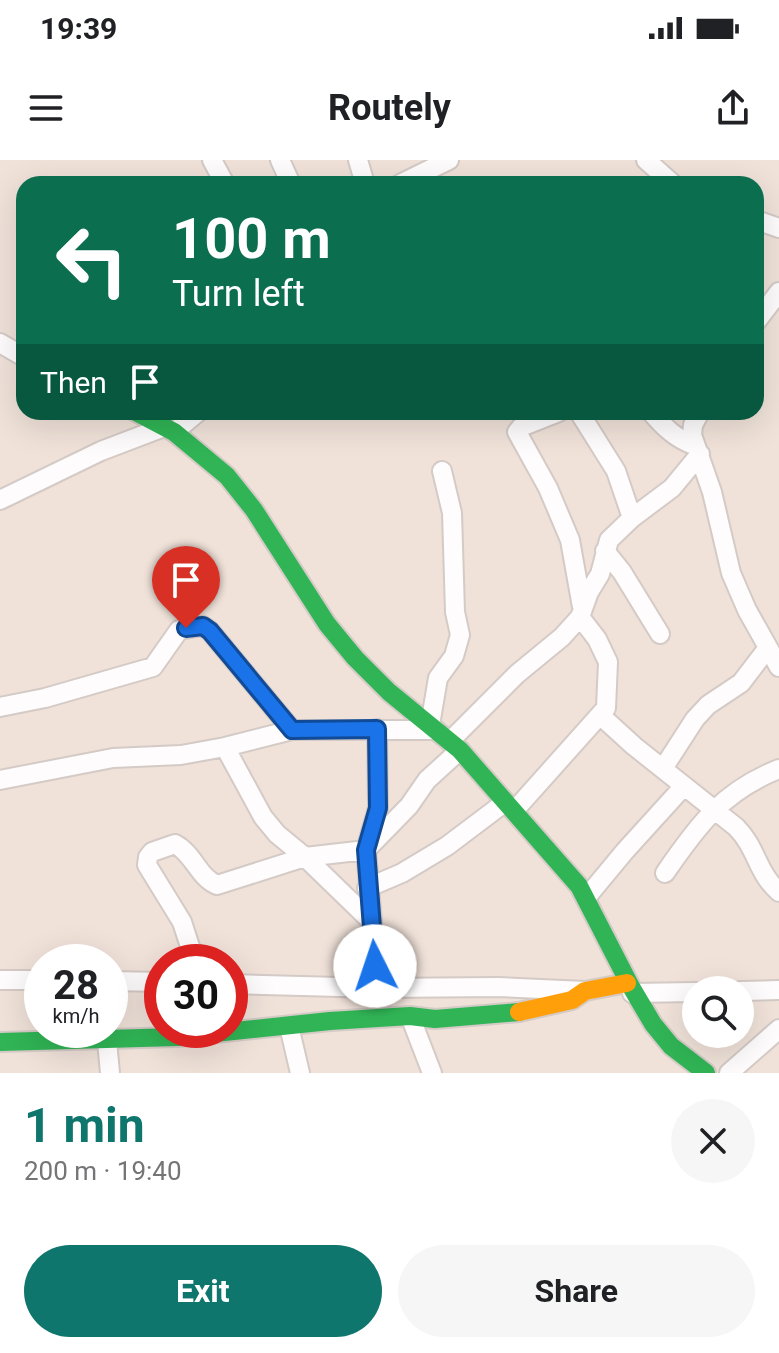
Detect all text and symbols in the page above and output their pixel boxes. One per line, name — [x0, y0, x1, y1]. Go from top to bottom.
text: 19:39 — [40, 11, 117, 46]
icon: menu — [24, 86, 68, 130]
icon: share — [711, 86, 755, 130]
text: Routely — [328, 87, 451, 129]
text: 100 m — [172, 206, 331, 272]
icon: left — [40, 208, 144, 312]
text: Turn left — [172, 273, 305, 315]
icon: arrive — [123, 360, 167, 404]
text: Then — [40, 365, 107, 400]
pin — [152, 546, 220, 628]
icon: arrive — [164, 558, 208, 602]
position arrow — [333, 924, 417, 1008]
speed limit sign: 30 — [144, 944, 248, 1048]
text: 28 — [53, 962, 99, 1009]
map controls — [682, 976, 754, 1048]
button: search — [682, 976, 754, 1048]
text: km/h — [53, 1004, 99, 1028]
text: 1 min — [24, 1097, 145, 1154]
button: close — [671, 1099, 755, 1183]
text: 200 m · 19:40 — [24, 1156, 182, 1186]
button: Exit — [24, 1245, 382, 1337]
button: Share — [398, 1245, 755, 1337]

